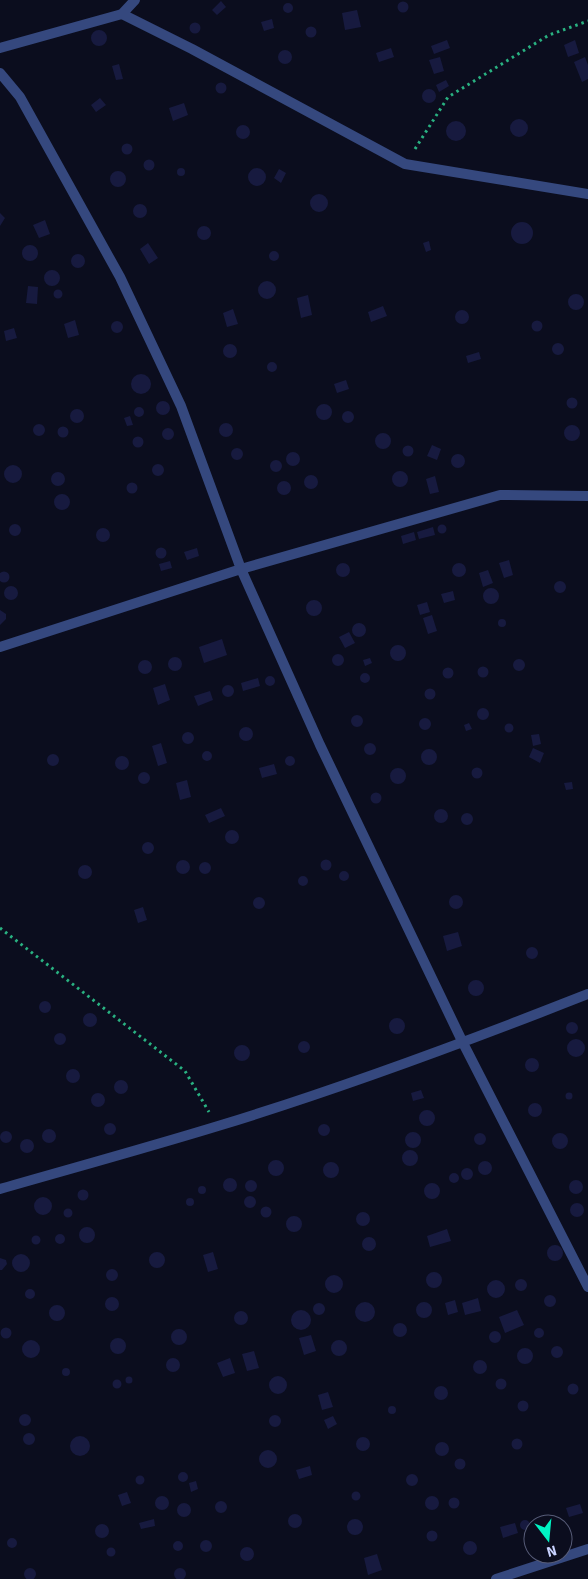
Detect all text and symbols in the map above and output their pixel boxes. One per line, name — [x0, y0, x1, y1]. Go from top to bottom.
north arrow — [523, 1514, 573, 1564]
text: N — [544, 1542, 558, 1561]

